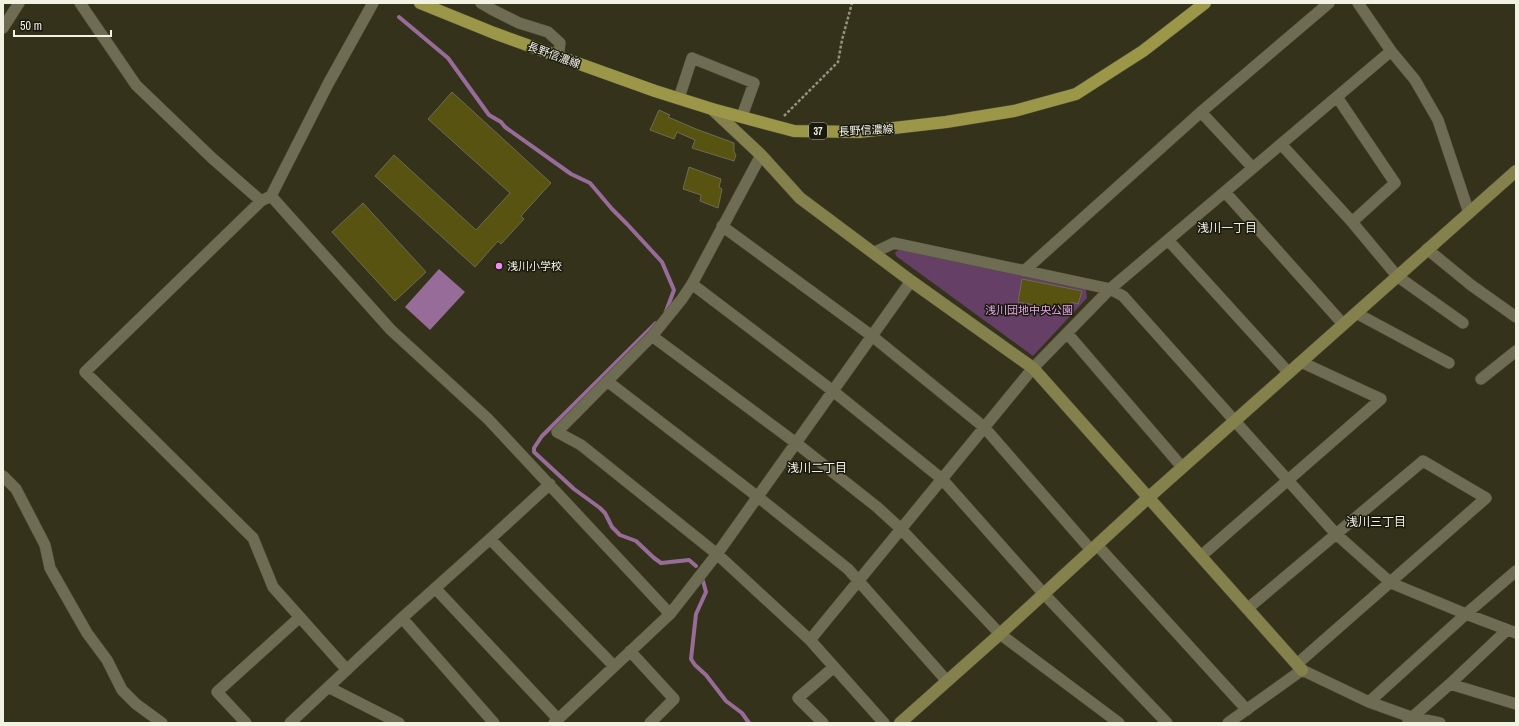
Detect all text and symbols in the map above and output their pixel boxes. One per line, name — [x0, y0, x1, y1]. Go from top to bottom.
scale bar — [14, 12, 111, 38]
text: 50 m — [20, 18, 42, 34]
street label: 長野信濃線 — [526, 39, 582, 71]
street label: 長野信濃線 — [838, 122, 894, 138]
road number: 37 — [809, 123, 827, 139]
district label: 浅川一丁目 — [1197, 220, 1257, 236]
place label: 浅川小学校 — [507, 259, 562, 273]
marker: 浅川小学校 — [494, 261, 504, 271]
park label: 浅川団地中央公園 — [985, 303, 1073, 317]
district label: 浅川二丁目 — [787, 460, 847, 476]
district label: 浅川三丁目 — [1346, 514, 1406, 530]

